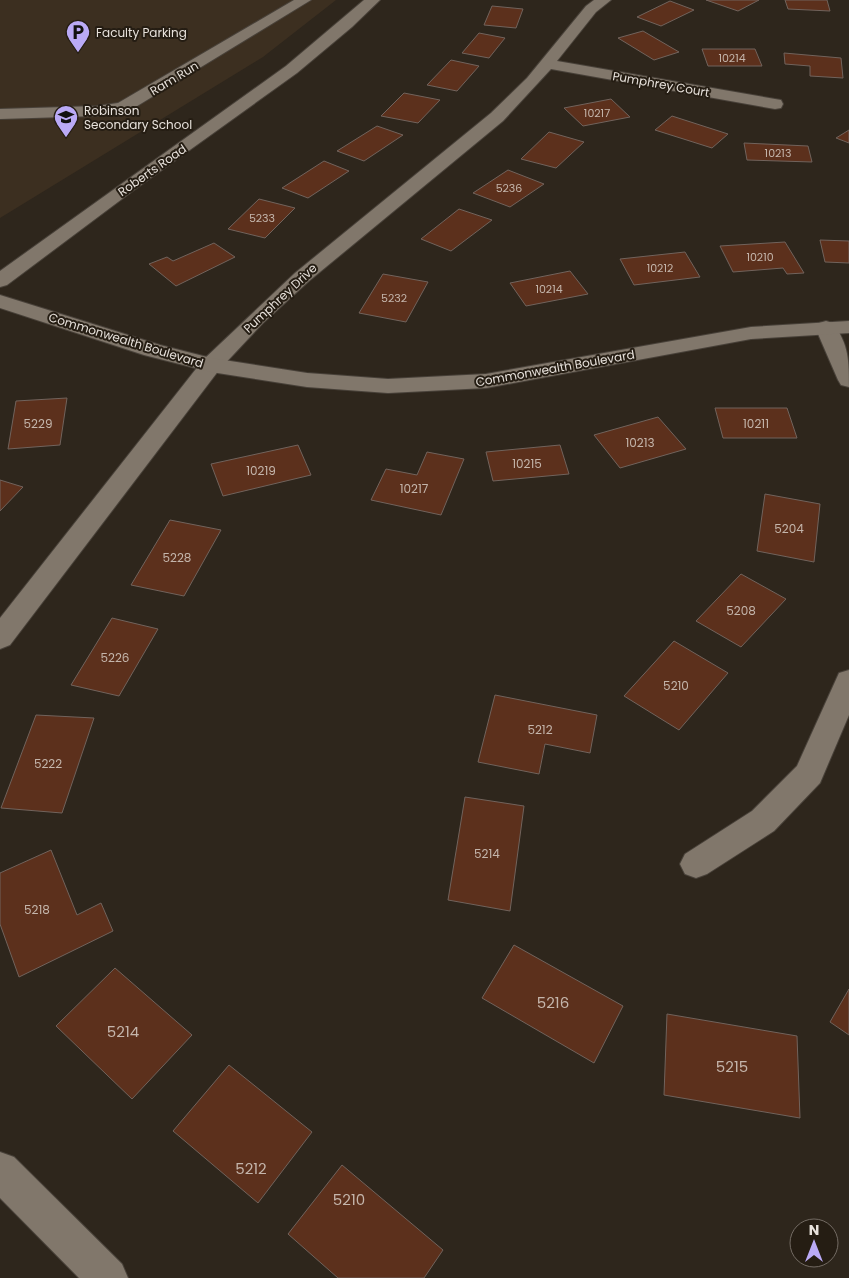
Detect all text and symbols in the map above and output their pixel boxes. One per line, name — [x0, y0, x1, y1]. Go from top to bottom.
parking icon: Faculty Parking — [65, 19, 91, 53]
place label: Faculty Parking — [96, 24, 187, 41]
house number: 10214 — [718, 50, 746, 66]
street label: Ram Run — [147, 57, 201, 99]
street label: Pumphrey Court — [611, 67, 711, 101]
place label: Robinson Secondary School — [84, 102, 192, 133]
school or university icon: Robinson Secondary School — [53, 104, 79, 138]
house number: 10217 — [584, 105, 610, 121]
street label: Roberts Road — [114, 140, 190, 200]
house number: 10213 — [765, 145, 791, 161]
house number: 5236 — [496, 180, 522, 196]
house number: 5233 — [249, 210, 275, 226]
house number: 10210 — [746, 249, 774, 265]
street label: Pumphrey Drive — [240, 259, 320, 337]
house number: 10212 — [647, 260, 673, 276]
house number: 10214 — [535, 281, 563, 297]
house number: 5232 — [381, 290, 407, 306]
street label: Commonwealth Boulevard — [46, 308, 206, 372]
street label: Commonwealth Boulevard — [474, 346, 636, 390]
house number: 5229 — [24, 415, 52, 432]
house number: 10211 — [743, 415, 769, 432]
house number: 10213 — [625, 434, 655, 451]
house number: 10215 — [512, 455, 542, 472]
house number: 10219 — [246, 462, 276, 479]
house number: 10217 — [400, 480, 429, 497]
house number: 5204 — [774, 520, 804, 537]
house number: 5228 — [163, 549, 191, 566]
house number: 5208 — [726, 602, 756, 619]
house number: 5226 — [101, 649, 129, 666]
house number: 5210 — [663, 677, 689, 694]
house number: 5212 — [527, 721, 553, 738]
house number: 5222 — [34, 755, 62, 772]
house number: 5214 — [474, 845, 500, 862]
house number: 5218 — [24, 901, 50, 918]
house number: 5216 — [537, 992, 569, 1013]
house number: 5214 — [107, 1021, 139, 1042]
house number: 5215 — [716, 1056, 748, 1077]
house number: 5212 — [235, 1158, 267, 1179]
house number: 5210 — [333, 1189, 365, 1210]
north arrow — [789, 1218, 839, 1268]
text: N — [809, 1220, 819, 1240]

